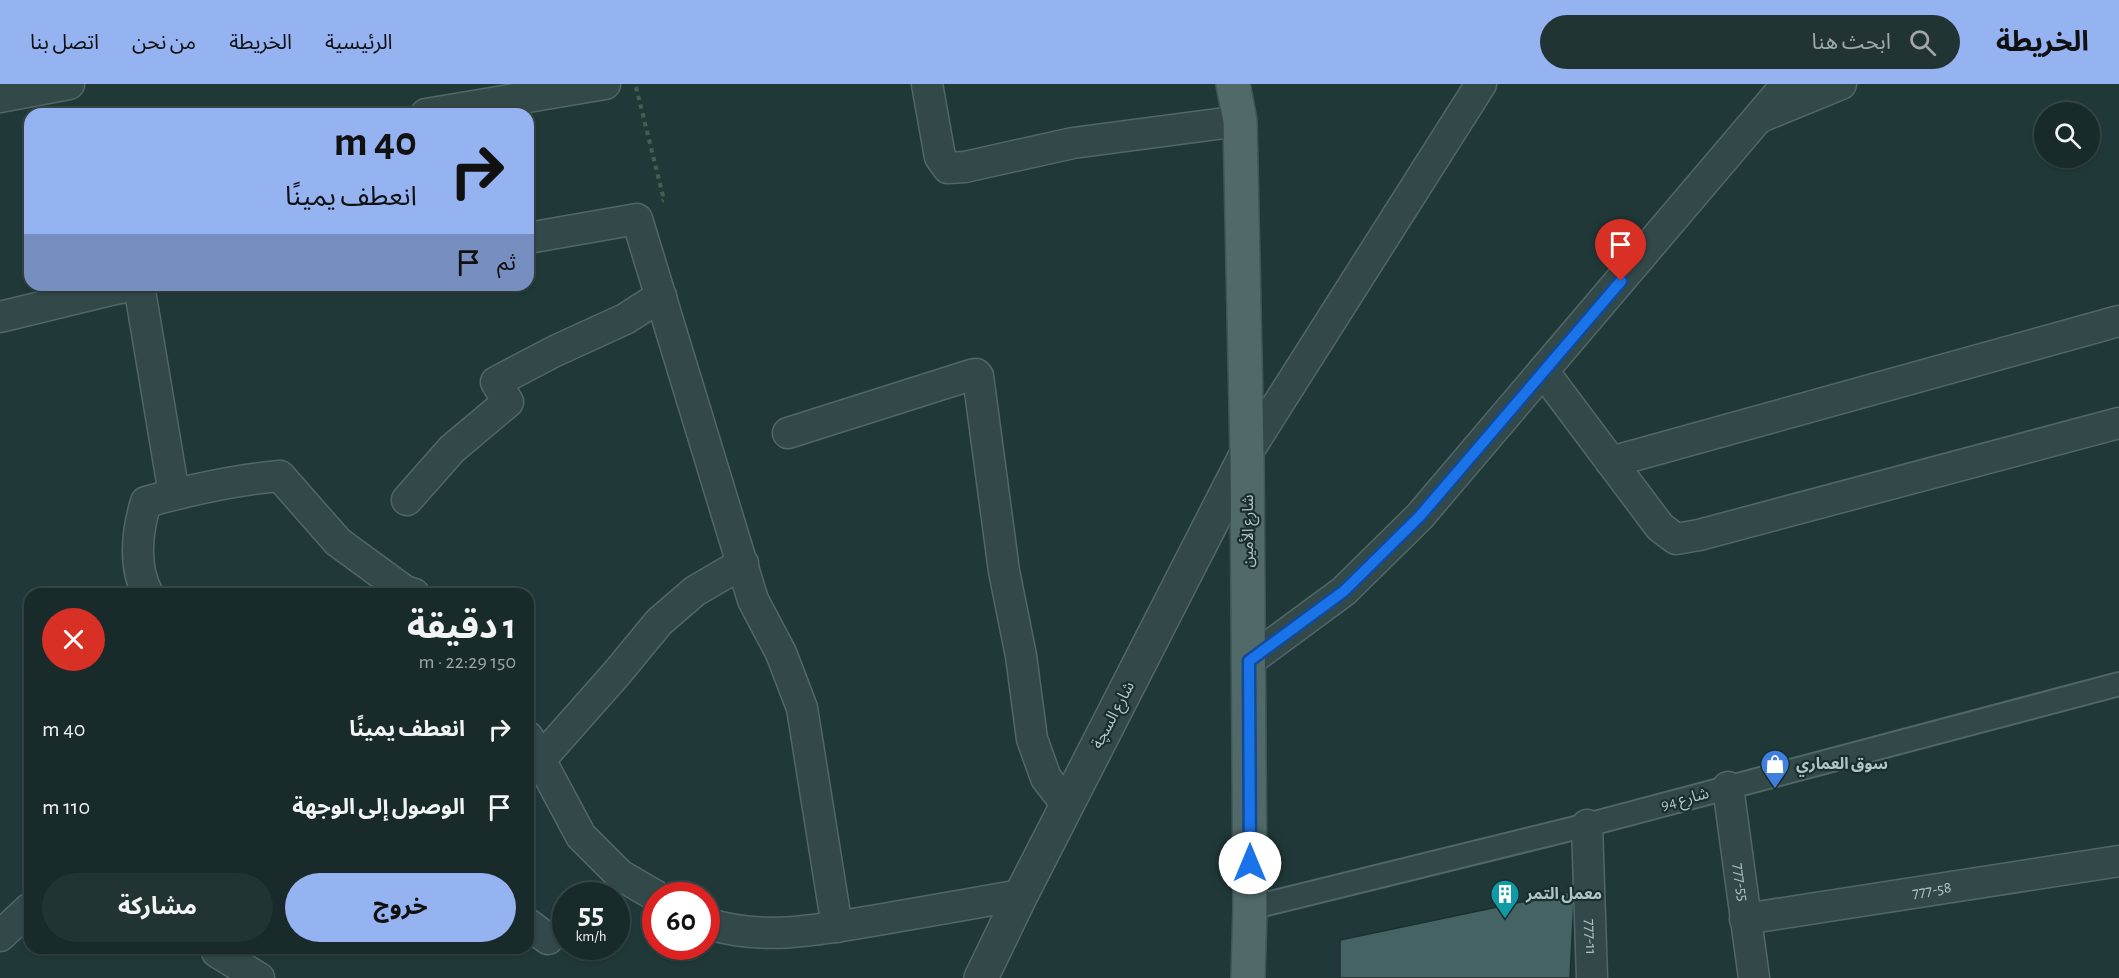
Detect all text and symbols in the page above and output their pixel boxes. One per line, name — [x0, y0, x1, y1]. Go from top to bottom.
search box — [1540, 15, 1960, 69]
icon: search — [1906, 26, 1939, 59]
text: الخريطة — [1996, 29, 2089, 57]
text: ابحث هنا — [1812, 31, 1891, 53]
text: اتصل بنا — [30, 32, 99, 53]
text: من نحن — [132, 32, 196, 53]
text: الخريطة — [229, 32, 292, 53]
text: الرئيسية — [325, 32, 393, 53]
map controls — [2034, 102, 2100, 168]
button: search — [2034, 102, 2100, 168]
text: 40 m — [334, 121, 417, 163]
icon: right — [438, 132, 516, 210]
text: انعطف يمينًا — [285, 183, 417, 210]
pin — [1595, 219, 1646, 281]
icon: arrive — [1604, 228, 1637, 261]
icon: arrive — [452, 246, 485, 279]
text: ثم — [497, 252, 516, 274]
street label: شارع الأمين — [1239, 495, 1260, 568]
button: close — [42, 608, 105, 671]
text: 1 دقيقة — [407, 609, 516, 645]
text: 150 m · 22:29 — [418, 652, 516, 672]
street label: شارع السچة — [1089, 679, 1141, 753]
icon: right — [483, 713, 516, 746]
text: 40 m — [42, 718, 85, 740]
text: انعطف يمينًا — [349, 718, 465, 740]
shop icon: سوق العماري — [1759, 748, 1791, 790]
place label: سوق العماري — [1796, 756, 1888, 777]
street label: شارع 94 — [1659, 785, 1712, 817]
icon: arrive — [483, 791, 516, 824]
text: 110 m — [42, 796, 90, 818]
text: الوصول إلى الوجهة — [292, 796, 465, 818]
position arrow — [1218, 831, 1282, 895]
street label: 777-55 — [1730, 862, 1751, 902]
button: مشاركة — [42, 873, 273, 942]
button: خروج — [285, 873, 516, 942]
building icon: معمل التمر — [1489, 878, 1521, 920]
street label: 777-58 — [1911, 879, 1952, 901]
speed limit sign: 60 — [642, 882, 720, 960]
place label: معمل التمر — [1525, 886, 1602, 903]
text: 55 — [578, 899, 604, 929]
street label: 777-11 — [1582, 919, 1599, 955]
text: km/h — [576, 929, 606, 944]

